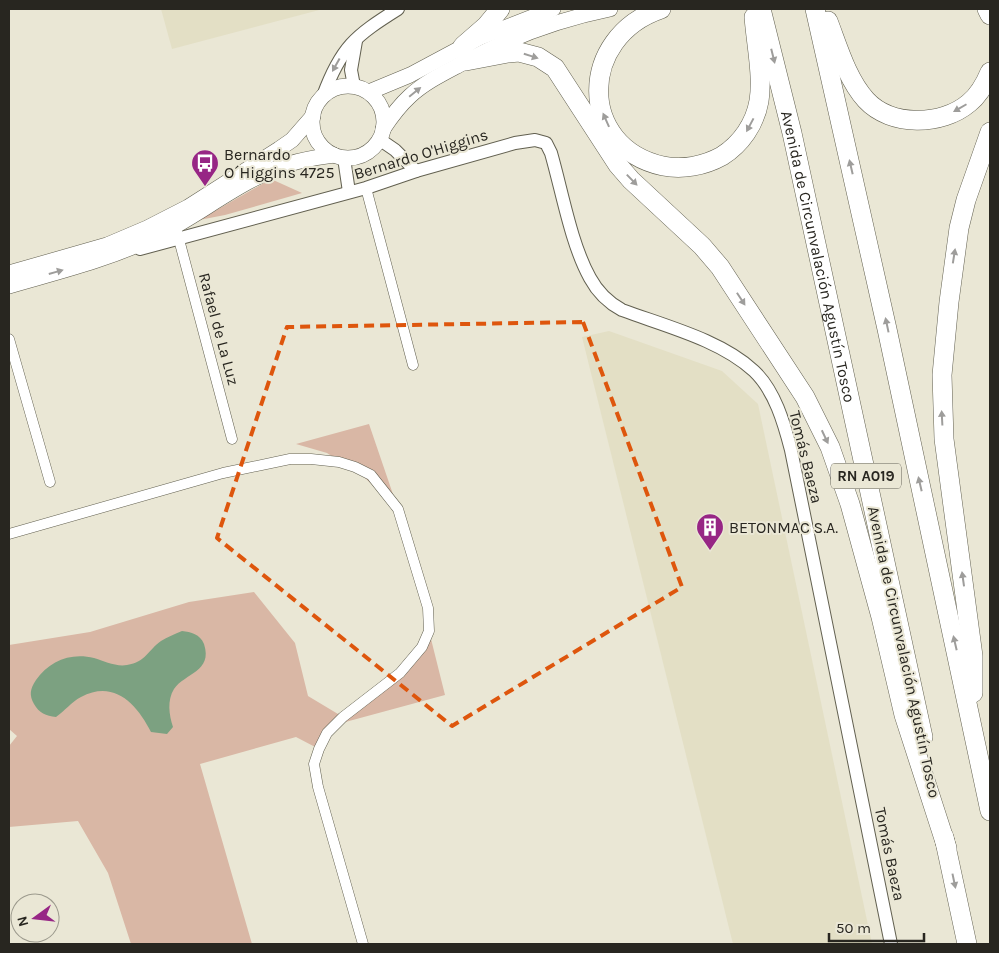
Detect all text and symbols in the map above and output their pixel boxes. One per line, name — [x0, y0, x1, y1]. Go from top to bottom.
one-way arrow — [769, 48, 777, 63]
one-way arrow — [524, 52, 539, 60]
one-way arrow — [332, 58, 340, 72]
one-way arrow — [408, 87, 421, 98]
one-way arrow — [954, 104, 967, 113]
street label: Avenida de Circunvalación Agustín Tosco — [777, 108, 860, 404]
one-way arrow — [601, 112, 610, 127]
one-way arrow — [746, 118, 754, 133]
street label: Bernardo O'Higgins — [352, 125, 490, 183]
place label: Bernardo O´Higgins 4725 — [224, 145, 334, 182]
bus stop icon: Bernardo O´Higgins 4725 — [190, 148, 220, 187]
one-way arrow — [847, 159, 855, 174]
one-way arrow — [626, 173, 638, 185]
one-way arrow — [951, 247, 959, 263]
one-way arrow — [48, 268, 63, 276]
street label: Rafael de La Luz — [195, 271, 243, 387]
one-way arrow — [737, 292, 746, 305]
one-way arrow — [883, 318, 891, 333]
street label: Tomás Baeza — [785, 409, 827, 505]
one-way arrow — [938, 409, 946, 425]
one-way arrow — [822, 430, 830, 444]
road number: RN A019 — [831, 464, 901, 488]
one-way arrow — [916, 477, 924, 492]
street label: Avenida de Circunvalación Agustín Tosco — [864, 504, 944, 800]
building icon: BETONMAC S.A. — [695, 512, 725, 551]
place label: BETONMAC S.A. — [729, 518, 838, 537]
one-way arrow — [959, 570, 967, 586]
one-way arrow — [951, 635, 959, 651]
street label: Tomás Baeza — [871, 806, 909, 902]
one-way arrow — [950, 874, 958, 889]
north arrow — [10, 893, 60, 943]
scale bar — [829, 910, 924, 942]
text: N — [13, 914, 32, 928]
text: 50 m — [836, 919, 871, 937]

